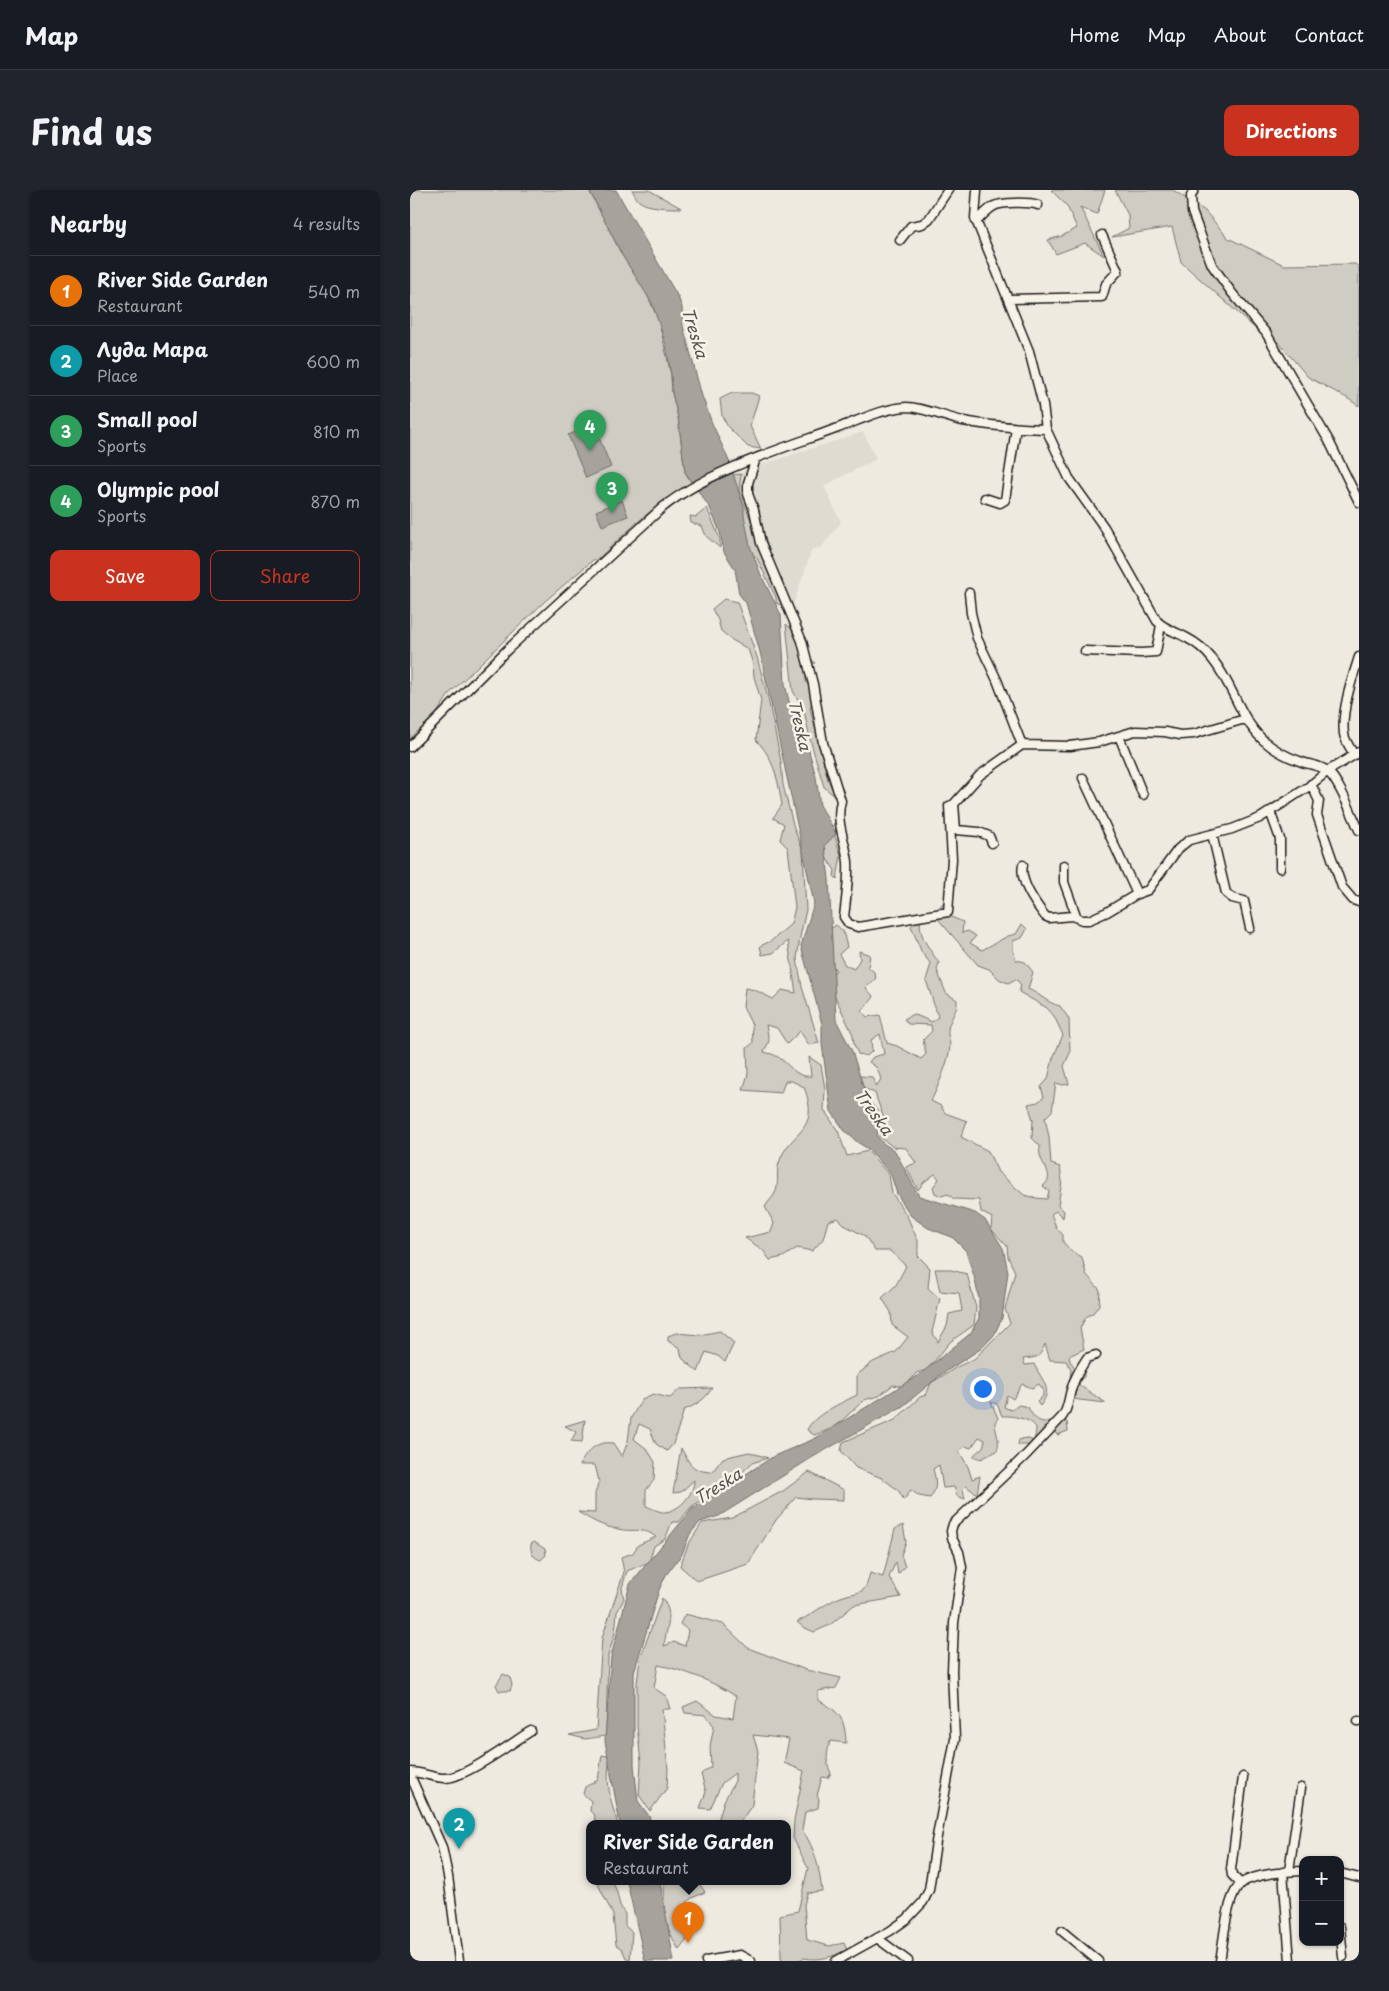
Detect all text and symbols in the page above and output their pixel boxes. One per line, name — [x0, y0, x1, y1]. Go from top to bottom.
text: Map — [25, 17, 78, 53]
text: Home — [1069, 21, 1119, 48]
text: Map — [1147, 21, 1186, 48]
text: About — [1214, 21, 1266, 48]
text: Contact — [1294, 21, 1364, 48]
text: Find us — [30, 104, 152, 157]
button: Directions — [1224, 105, 1359, 156]
text: Nearby — [50, 207, 127, 239]
text: 4 results — [293, 211, 360, 235]
text: River Side Garden — [97, 265, 268, 293]
text: 1 — [62, 279, 70, 303]
text: 540 m — [307, 279, 360, 303]
text: Restaurant — [97, 293, 183, 317]
water label: Treska — [677, 304, 715, 362]
text: Луда Мара — [97, 335, 208, 363]
text: 2 — [60, 349, 72, 373]
text: 600 m — [306, 349, 360, 373]
text: Place — [97, 363, 138, 387]
text: Small pool — [97, 405, 197, 433]
pin: 4 — [574, 410, 606, 451]
text: 3 — [61, 419, 71, 443]
text: 810 m — [313, 419, 360, 443]
text: Sports — [97, 433, 146, 457]
pin: 3 — [596, 472, 628, 513]
text: Olympic pool — [97, 475, 219, 503]
text: 4 — [61, 489, 71, 513]
text: 870 m — [311, 489, 360, 513]
text: Sports — [97, 503, 146, 527]
button: Save — [50, 550, 200, 601]
button: Share — [210, 550, 360, 601]
water label: Treska — [783, 697, 819, 754]
water label: Treska — [850, 1083, 900, 1140]
your location — [970, 1376, 996, 1402]
water label: Treska — [689, 1461, 747, 1509]
pin: 2 — [443, 1808, 475, 1849]
popup — [586, 1820, 791, 1885]
text: River Side Garden — [603, 1827, 774, 1855]
text: Restaurant — [603, 1855, 688, 1879]
map controls — [1299, 1856, 1344, 1946]
button: + — [1299, 1856, 1344, 1901]
button: − — [1299, 1901, 1344, 1946]
pin: 1 — [672, 1902, 704, 1943]

